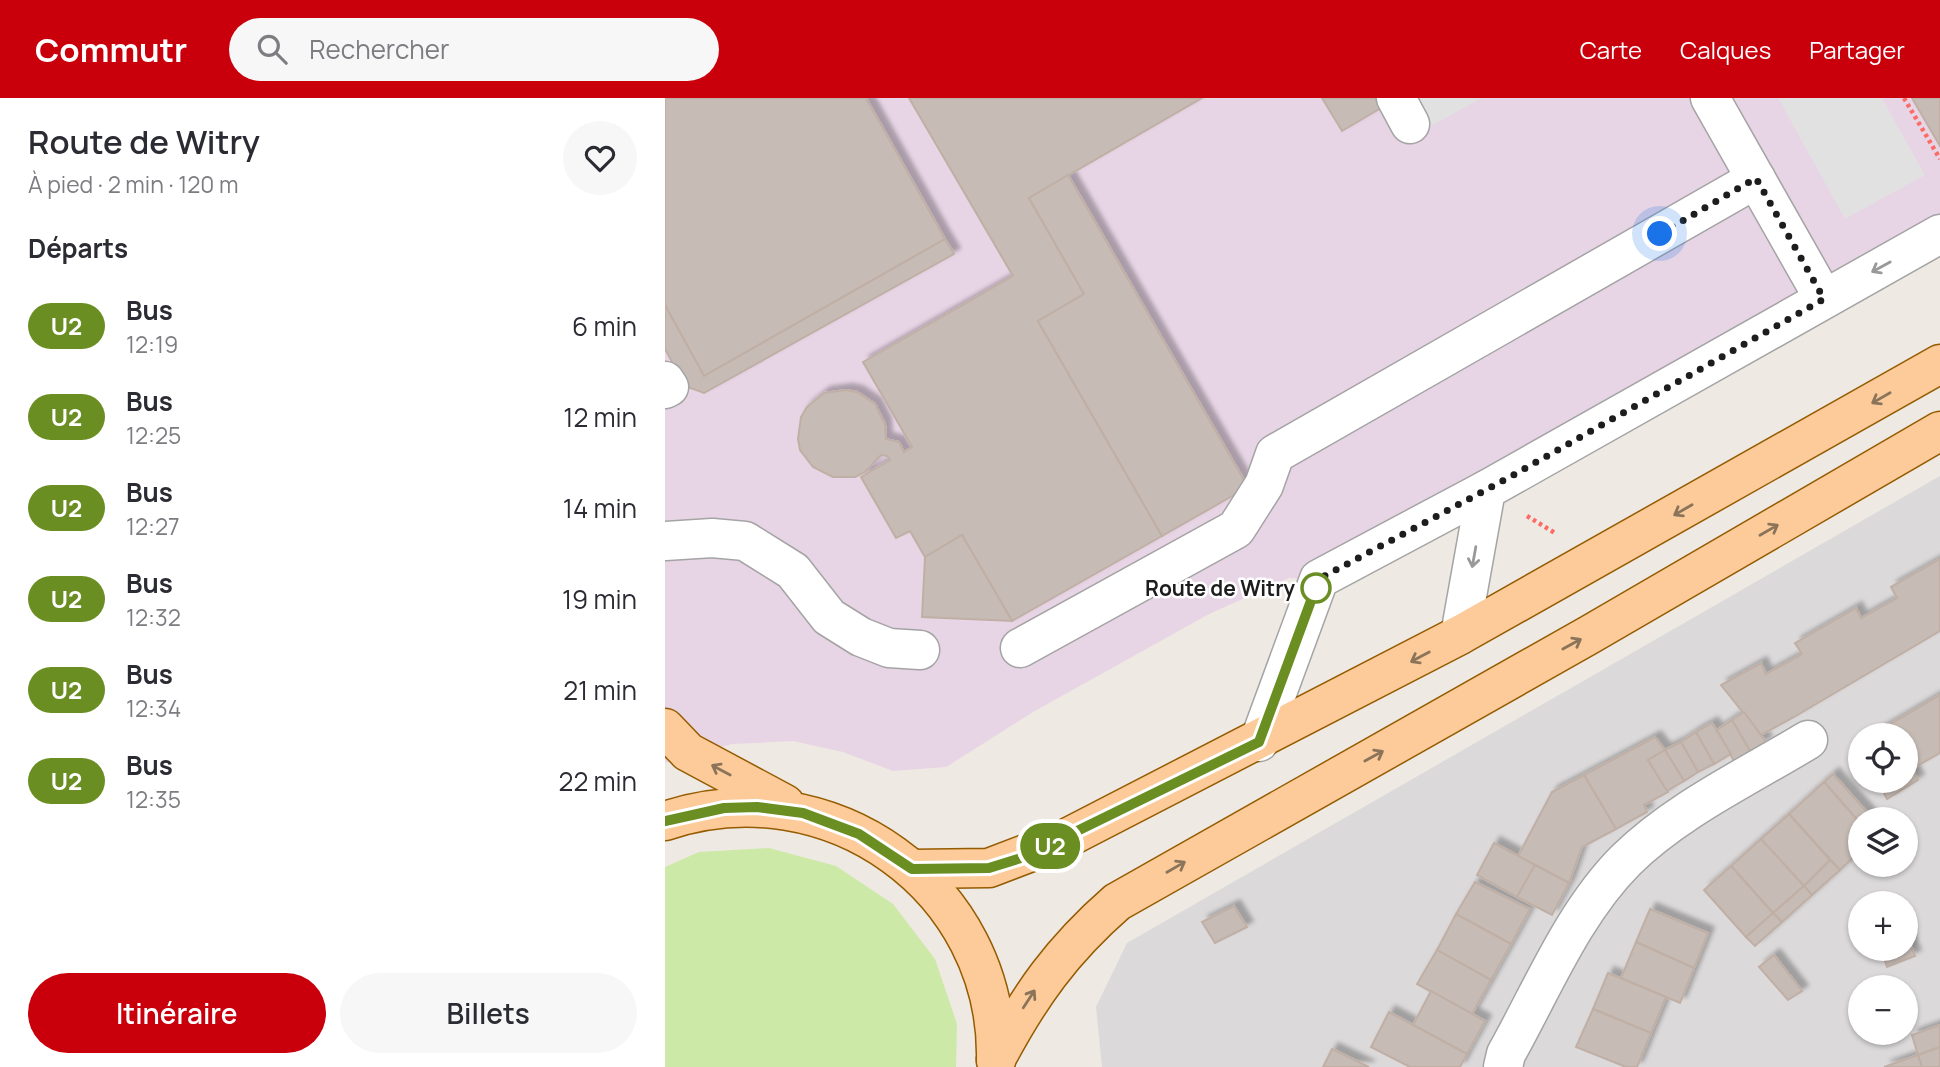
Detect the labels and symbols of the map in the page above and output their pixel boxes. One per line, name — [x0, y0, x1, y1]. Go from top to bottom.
your location — [1642, 216, 1677, 251]
one-way arrow — [1871, 260, 1891, 274]
one-way arrow — [1871, 391, 1891, 405]
one-way arrow — [1673, 503, 1693, 517]
one-way arrow — [1759, 523, 1779, 537]
one-way arrow — [1467, 545, 1480, 568]
marker: Route de Witry — [1301, 573, 1331, 603]
place label: Route de Witry — [1145, 574, 1295, 602]
one-way arrow — [1562, 637, 1582, 651]
one-way arrow — [1410, 650, 1431, 664]
one-way arrow — [1363, 749, 1384, 762]
one-way arrow — [711, 762, 732, 776]
line badge: U2 — [1019, 823, 1081, 869]
one-way arrow — [1165, 860, 1185, 874]
one-way arrow — [1022, 990, 1037, 1009]

